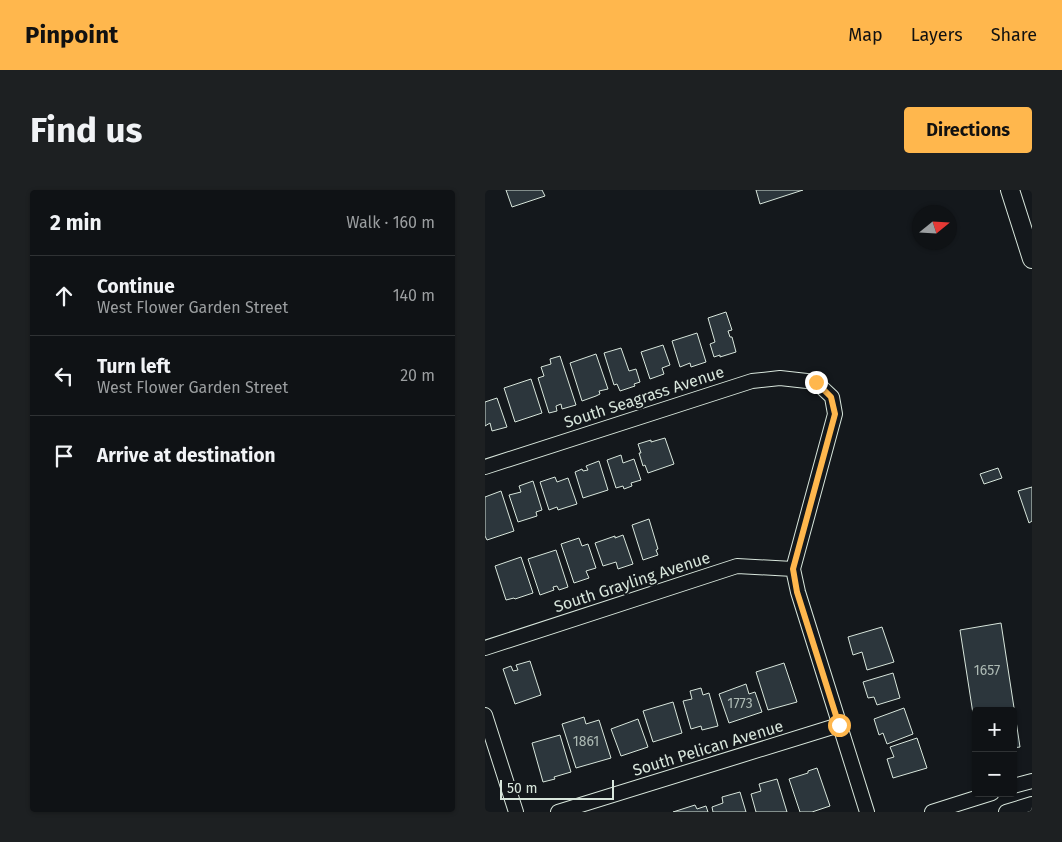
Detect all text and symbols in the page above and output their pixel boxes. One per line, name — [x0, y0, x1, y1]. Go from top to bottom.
text: Pinpoint — [25, 21, 118, 49]
text: Map — [848, 24, 883, 46]
text: Layers — [911, 24, 963, 46]
text: Share — [991, 24, 1037, 46]
button: Directions — [904, 107, 1032, 153]
text: Find us — [30, 109, 142, 151]
north arrow — [912, 205, 957, 250]
text: 2 min — [50, 210, 102, 236]
text: Walk · 160 m — [346, 213, 435, 232]
text: Continue — [97, 275, 175, 298]
icon: ahead — [50, 282, 78, 310]
text: 140 m — [393, 286, 435, 305]
text: West Flower Garden Street — [97, 298, 288, 317]
text: Turn left — [97, 355, 171, 378]
icon: left — [50, 362, 78, 390]
street label: South Seagrass Avenue — [562, 362, 726, 432]
text: 20 m — [400, 366, 435, 385]
route end — [805, 371, 828, 394]
text: West Flower Garden Street — [97, 378, 288, 397]
icon: arrive — [50, 442, 78, 470]
text: Arrive at destination — [97, 444, 276, 467]
street label: South Grayling Avenue — [552, 548, 712, 616]
house number: 1657 — [974, 662, 1000, 679]
house number: 1773 — [727, 695, 753, 712]
map controls — [972, 707, 1017, 797]
button: + — [972, 707, 1017, 752]
route start — [828, 714, 851, 737]
street label: South Pelican Avenue — [630, 716, 786, 780]
house number: 1861 — [573, 733, 599, 750]
button: − — [972, 752, 1017, 797]
scale bar — [500, 777, 614, 800]
text: 50 m — [507, 780, 538, 797]

